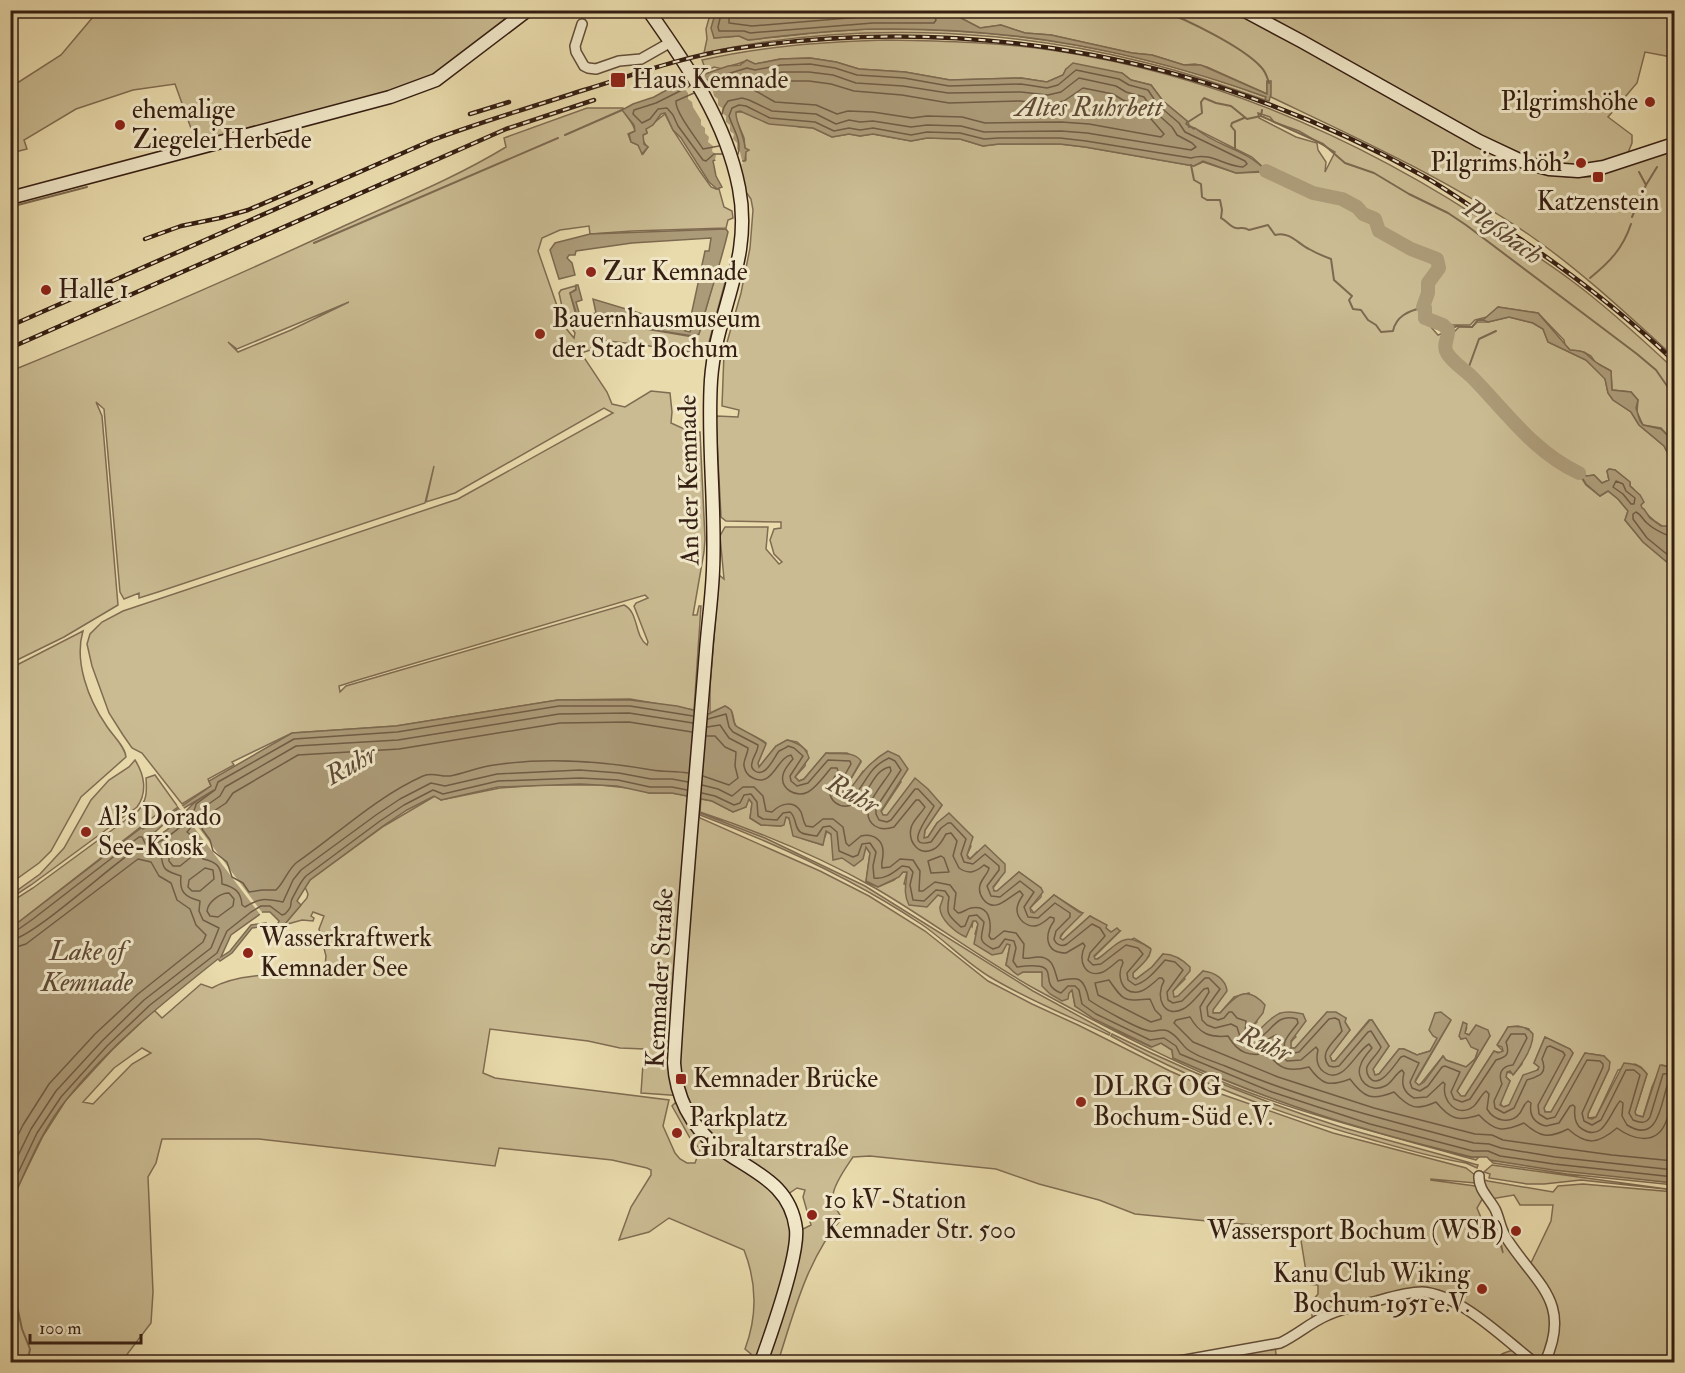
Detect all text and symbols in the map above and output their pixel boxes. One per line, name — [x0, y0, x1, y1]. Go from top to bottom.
place label: Haus Kemnade — [632, 64, 789, 96]
marker: Haus Kemnade — [609, 71, 627, 89]
place label: Pilgrimshöhe — [1500, 86, 1638, 118]
water label: Altes Ruhrbett — [1013, 91, 1164, 124]
place label: ehemalige Ziegelei Herbede — [132, 94, 312, 156]
marker: Pilgrimshöhe — [1643, 95, 1657, 109]
marker: ehemalige Ziegelei Herbede — [113, 118, 127, 132]
place label: Pilgrims höh' — [1430, 147, 1569, 179]
marker: Pilgrims höh' — [1574, 156, 1588, 170]
marker: Katzenstein — [1591, 170, 1605, 184]
place label: Katzenstein — [1537, 186, 1659, 218]
water label: Pleßbach — [1456, 192, 1549, 272]
place label: Zur Kemnade — [603, 256, 748, 288]
marker: Zur Kemnade — [584, 265, 598, 279]
place label: Halle 1 — [58, 274, 129, 306]
marker: Halle 1 — [39, 283, 53, 297]
place label: Bauernhausmuseum der Stadt Bochum — [552, 303, 761, 365]
marker: Bauernhausmuseum der Stadt Bochum — [533, 327, 547, 341]
street label: An der Kemnade — [672, 394, 707, 567]
water label: Ruhr — [318, 737, 384, 793]
water label: Ruhr — [820, 766, 886, 822]
place label: Al’s Dorado See-Kiosk — [97, 801, 221, 863]
marker: Al’s Dorado See-Kiosk — [79, 825, 93, 839]
street label: Kemnader Straße — [639, 887, 681, 1069]
place label: Wasserkraftwerk Kemnader See — [259, 922, 432, 984]
water label: Lake of Kemnade — [39, 935, 134, 999]
marker: Wasserkraftwerk Kemnader See — [241, 946, 255, 960]
water label: Ruhr — [1233, 1018, 1298, 1071]
place label: Kemnader Brücke — [693, 1063, 878, 1095]
place label: DLRG OG Bochum-Süd e.V. — [1093, 1071, 1273, 1133]
marker: Kemnader Brücke — [674, 1072, 688, 1086]
marker: DLRG OG Bochum-Süd e.V. — [1074, 1095, 1088, 1109]
place label: Parkplatz Gibraltarstraße — [689, 1102, 849, 1164]
marker: Parkplatz Gibraltarstraße — [670, 1126, 684, 1140]
place label: 10 kV-Station Kemnader Str. 500 — [824, 1184, 1016, 1246]
marker: 10 kV-Station Kemnader Str. 500 — [805, 1208, 819, 1222]
place label: Wassersport Bochum (WSB) — [1206, 1215, 1504, 1248]
marker: Wassersport Bochum (WSB) — [1509, 1224, 1523, 1238]
place label: Kanu Club Wiking Bochum 1951 e.V. — [1273, 1258, 1471, 1320]
marker: Kanu Club Wiking Bochum 1951 e.V. — [1475, 1282, 1489, 1296]
scale bar — [30, 1307, 141, 1345]
text: 100 m — [39, 1317, 82, 1340]

